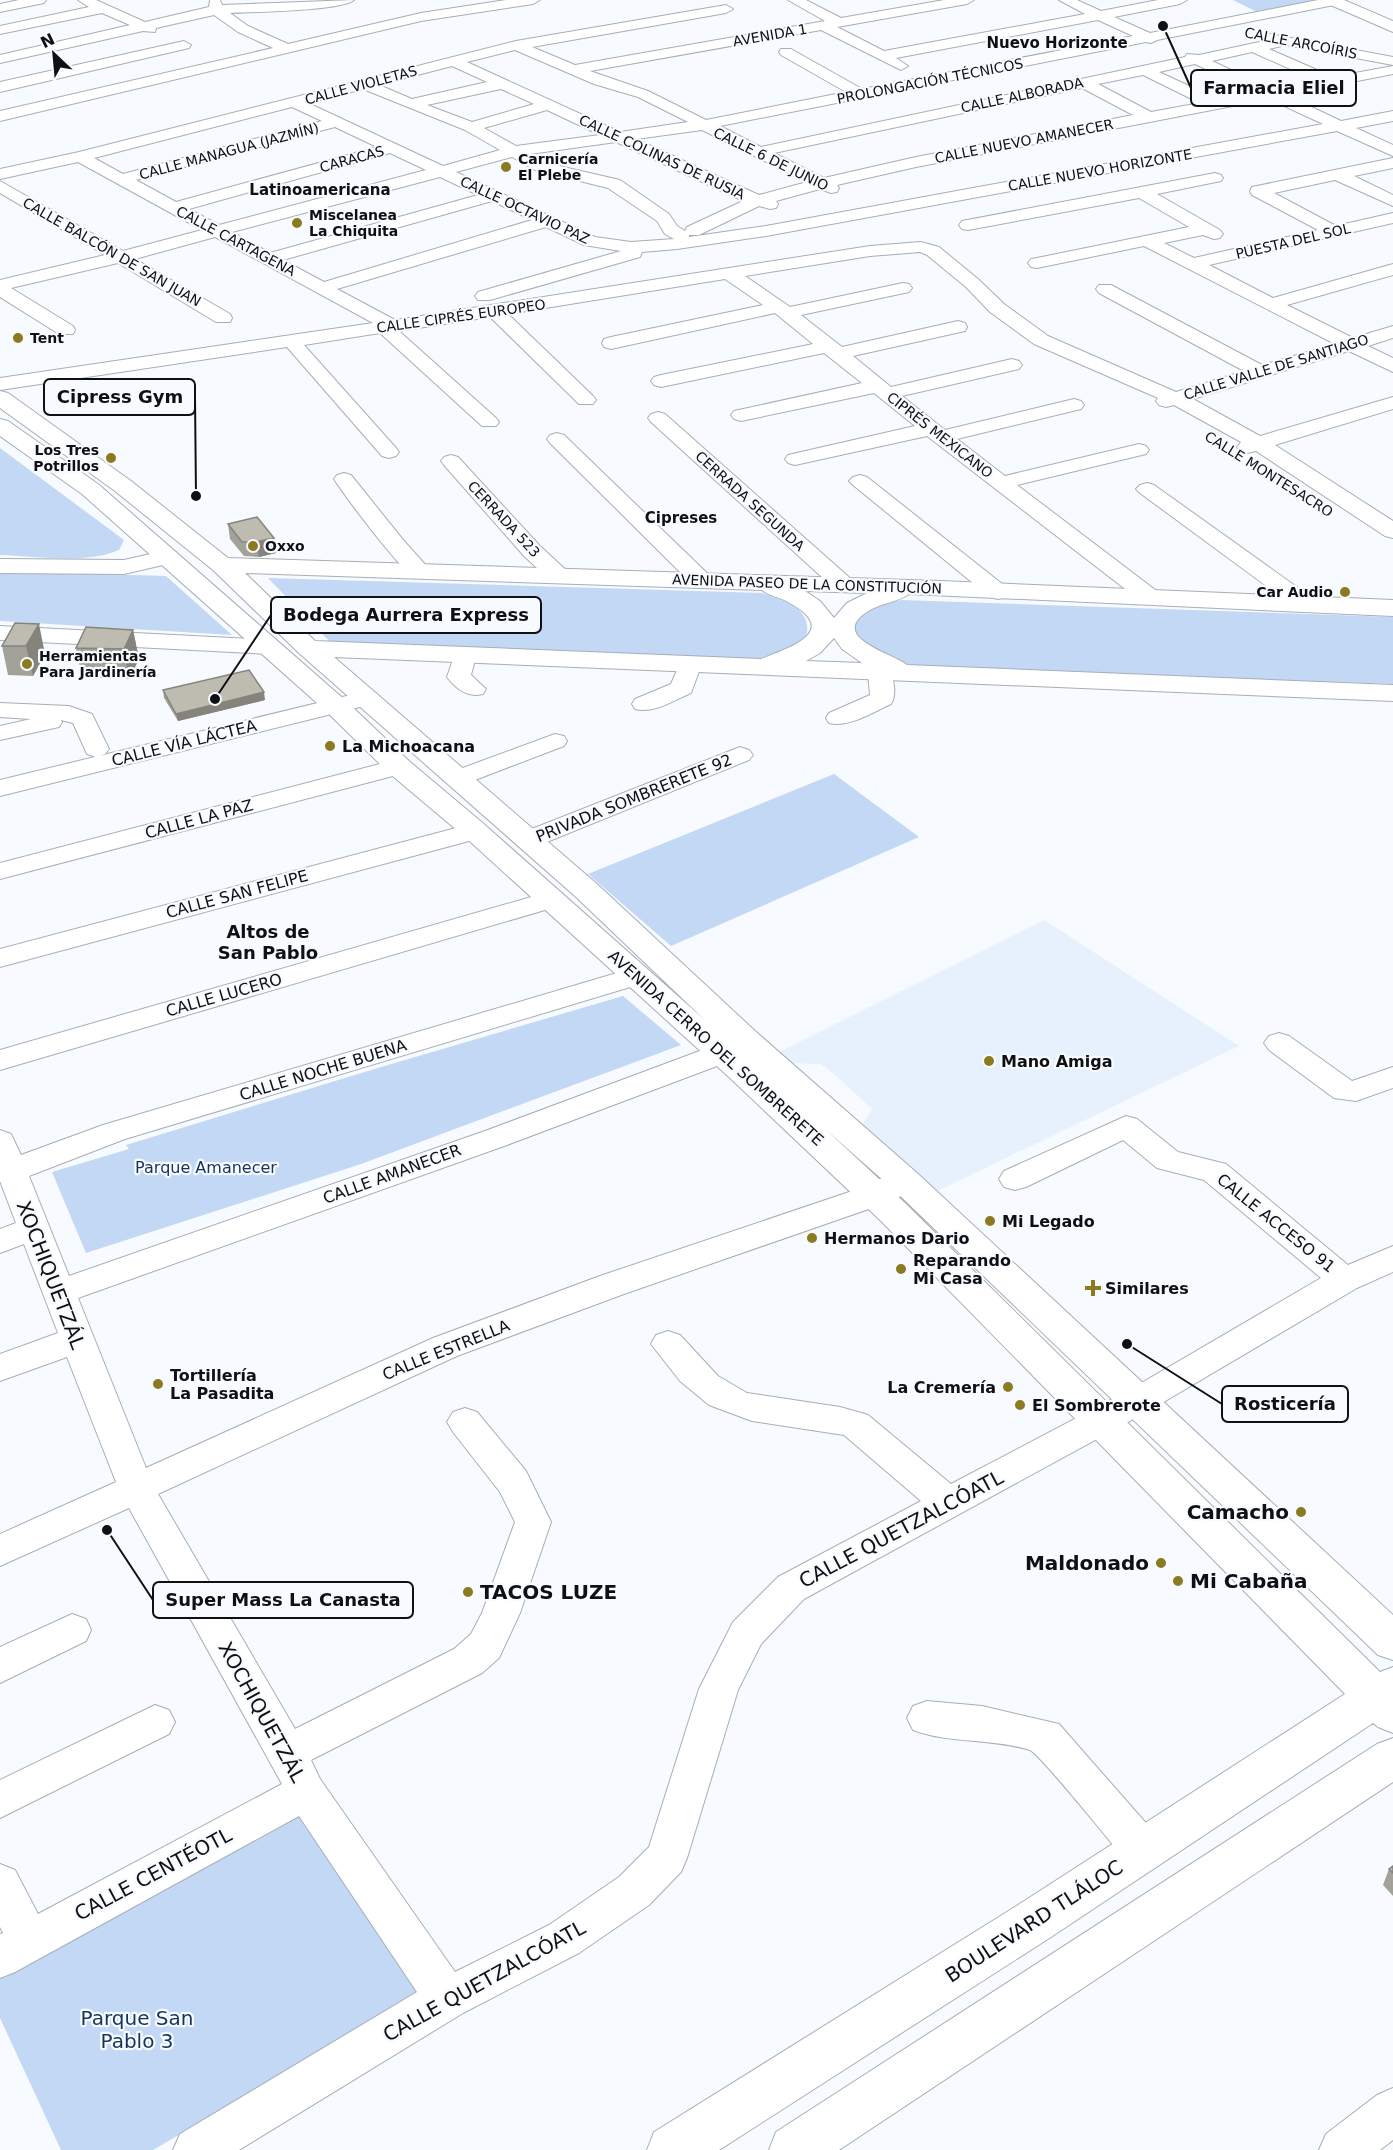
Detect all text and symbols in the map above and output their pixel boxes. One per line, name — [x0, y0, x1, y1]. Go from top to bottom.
street label: AVENIDA 1 — [732, 21, 808, 49]
north arrow — [24, 24, 84, 84]
street label: CALLE ARCOÍRIS — [1243, 24, 1359, 62]
text: N — [37, 29, 58, 52]
district label: Nuevo Horizonte — [986, 34, 1128, 52]
street label: PROLONGACIÓN TÉCNICOS — [835, 54, 1025, 107]
street label: CALLE VIOLETAS — [303, 62, 419, 108]
callout: Farmacia Eliel — [1191, 70, 1356, 106]
street label: CALLE ALBORADA — [959, 74, 1085, 116]
text: Farmacia Eliel — [1203, 77, 1345, 98]
street label: CALLE COLINAS DE RUSIA — [577, 111, 748, 203]
street label: CALLE NUEVO AMANECER — [933, 116, 1115, 166]
street label: CALLE MANAGUA (JAZMÍN) — [137, 119, 321, 183]
street label: CALLE 6 DE JUNIO — [711, 124, 831, 194]
street label: CARACAS — [318, 143, 386, 175]
street label: CALLE NUEVO HORIZONTE — [1007, 146, 1193, 194]
place label: Carnicería El Plebe — [518, 151, 598, 183]
marker: Carnicería El Plebe — [499, 160, 513, 174]
street label: CALLE OCTAVIO PAZ — [458, 173, 592, 247]
district label: Latinoamericana — [249, 181, 391, 199]
street label: CALLE BALCÓN DE SAN JUAN — [20, 193, 204, 310]
street label: CALLE CARTAGENA — [174, 203, 299, 279]
place label: Miscelanea La Chiquita — [309, 207, 398, 239]
marker: Miscelanea La Chiquita — [290, 216, 304, 230]
street label: PUESTA DEL SOL — [1234, 220, 1352, 262]
street label: CALLE CIPRÉS EUROPEO — [375, 296, 547, 336]
place label: Tent — [30, 330, 64, 346]
marker: Tent — [11, 331, 25, 345]
street label: CALLE VALLE DE SANTIAGO — [1182, 331, 1370, 403]
callout: Cipress Gym — [44, 379, 195, 415]
text: Cipress Gym — [57, 386, 183, 407]
street label: CIPRÉS MEXICANO — [884, 389, 996, 481]
street label: CALLE MONTESACRO — [1202, 428, 1336, 520]
place label: Los Tres Potrillos — [33, 442, 99, 474]
street label: CERRADA SEGUNDA — [692, 448, 808, 554]
marker: Los Tres Potrillos — [104, 451, 118, 465]
street label: CERRADA 523 — [465, 478, 543, 560]
district label: Cipreses — [645, 509, 717, 527]
place label: Oxxo — [265, 538, 305, 554]
marker: Oxxo — [246, 539, 260, 553]
street label: AVENIDA PASEO DE LA CONSTITUCIÓN — [672, 570, 942, 597]
place label: Car Audio — [1256, 584, 1333, 600]
marker: Car Audio — [1338, 585, 1352, 599]
callout: Bodega Aurrera Express — [271, 597, 541, 633]
text: Bodega Aurrera Express — [283, 604, 529, 625]
place label: Herramientas Para Jardinería — [39, 648, 157, 680]
marker: Herramientas Para Jardinería — [20, 657, 34, 671]
street label: CALLE VÍA LÁCTEA — [110, 716, 259, 770]
place label: La Michoacana — [342, 737, 475, 756]
marker: La Michoacana — [323, 739, 337, 753]
street label: PRIVADA SOMBRERETE 92 — [533, 750, 735, 846]
street label: CALLE LA PAZ — [143, 795, 255, 843]
street label: CALLE SAN FELIPE — [164, 866, 310, 922]
district label: Altos de San Pablo — [218, 921, 318, 963]
street label: AVENIDA CERRO DEL SOMBRERETE — [604, 946, 828, 1150]
street label: CALLE LUCERO — [164, 969, 284, 1021]
street label: CALLE NOCHE BUENA — [237, 1035, 409, 1104]
place label: Mano Amiga — [1001, 1052, 1112, 1071]
marker: Mano Amiga — [982, 1054, 996, 1068]
street label: CALLE AMANECER — [320, 1140, 464, 1208]
park label: Parque Amanecer — [135, 1158, 277, 1177]
street label: CALLE ACCESO 91 — [1213, 1170, 1339, 1276]
street label: XOCHIQUETZÁL — [12, 1197, 91, 1353]
place label: Mi Legado — [1002, 1212, 1095, 1231]
marker: Mi Legado — [983, 1214, 997, 1228]
place label: Hermanos Dario — [824, 1229, 970, 1248]
marker: Hermanos Dario — [805, 1231, 819, 1245]
place label: Reparando Mi Casa — [913, 1251, 1011, 1288]
marker: Reparando Mi Casa — [894, 1262, 908, 1276]
place label: Similares — [1105, 1279, 1189, 1298]
marker: Similares — [1086, 1281, 1100, 1295]
street label: CALLE ESTRELLA — [380, 1316, 512, 1384]
place label: Tortillería La Pasadita — [170, 1366, 274, 1403]
marker: Tortillería La Pasadita — [151, 1377, 165, 1391]
place label: La Cremería — [887, 1378, 996, 1397]
marker: La Cremería — [1001, 1380, 1015, 1394]
callout: Rosticería — [1222, 1386, 1348, 1422]
text: Rosticería — [1234, 1393, 1336, 1414]
place label: El Sombrerote — [1032, 1396, 1161, 1415]
marker: El Sombrerote — [1013, 1398, 1027, 1412]
street label: CALLE QUETZALCÓATL — [795, 1465, 1008, 1593]
place label: Camacho — [1187, 1500, 1289, 1524]
marker: Camacho — [1294, 1505, 1308, 1519]
place label: Maldonado — [1025, 1551, 1149, 1575]
marker: Maldonado — [1154, 1556, 1168, 1570]
place label: Mi Cabaña — [1190, 1569, 1307, 1593]
marker: Mi Cabaña — [1171, 1574, 1185, 1588]
place label: TACOS LUZE — [480, 1580, 617, 1604]
callout: Super Mass La Canasta — [153, 1582, 413, 1618]
marker: TACOS LUZE — [461, 1585, 475, 1599]
text: Super Mass La Canasta — [165, 1589, 401, 1610]
street label: XOCHIQUETZÁL — [213, 1638, 311, 1787]
street label: CALLE CENTÉOTL — [70, 1822, 236, 1926]
street label: BOULEVARD TLÁLOC — [941, 1855, 1127, 1987]
street label: CALLE QUETZALCÓATL — [379, 1915, 590, 2047]
park label: Parque San Pablo 3 — [81, 2006, 193, 2053]

